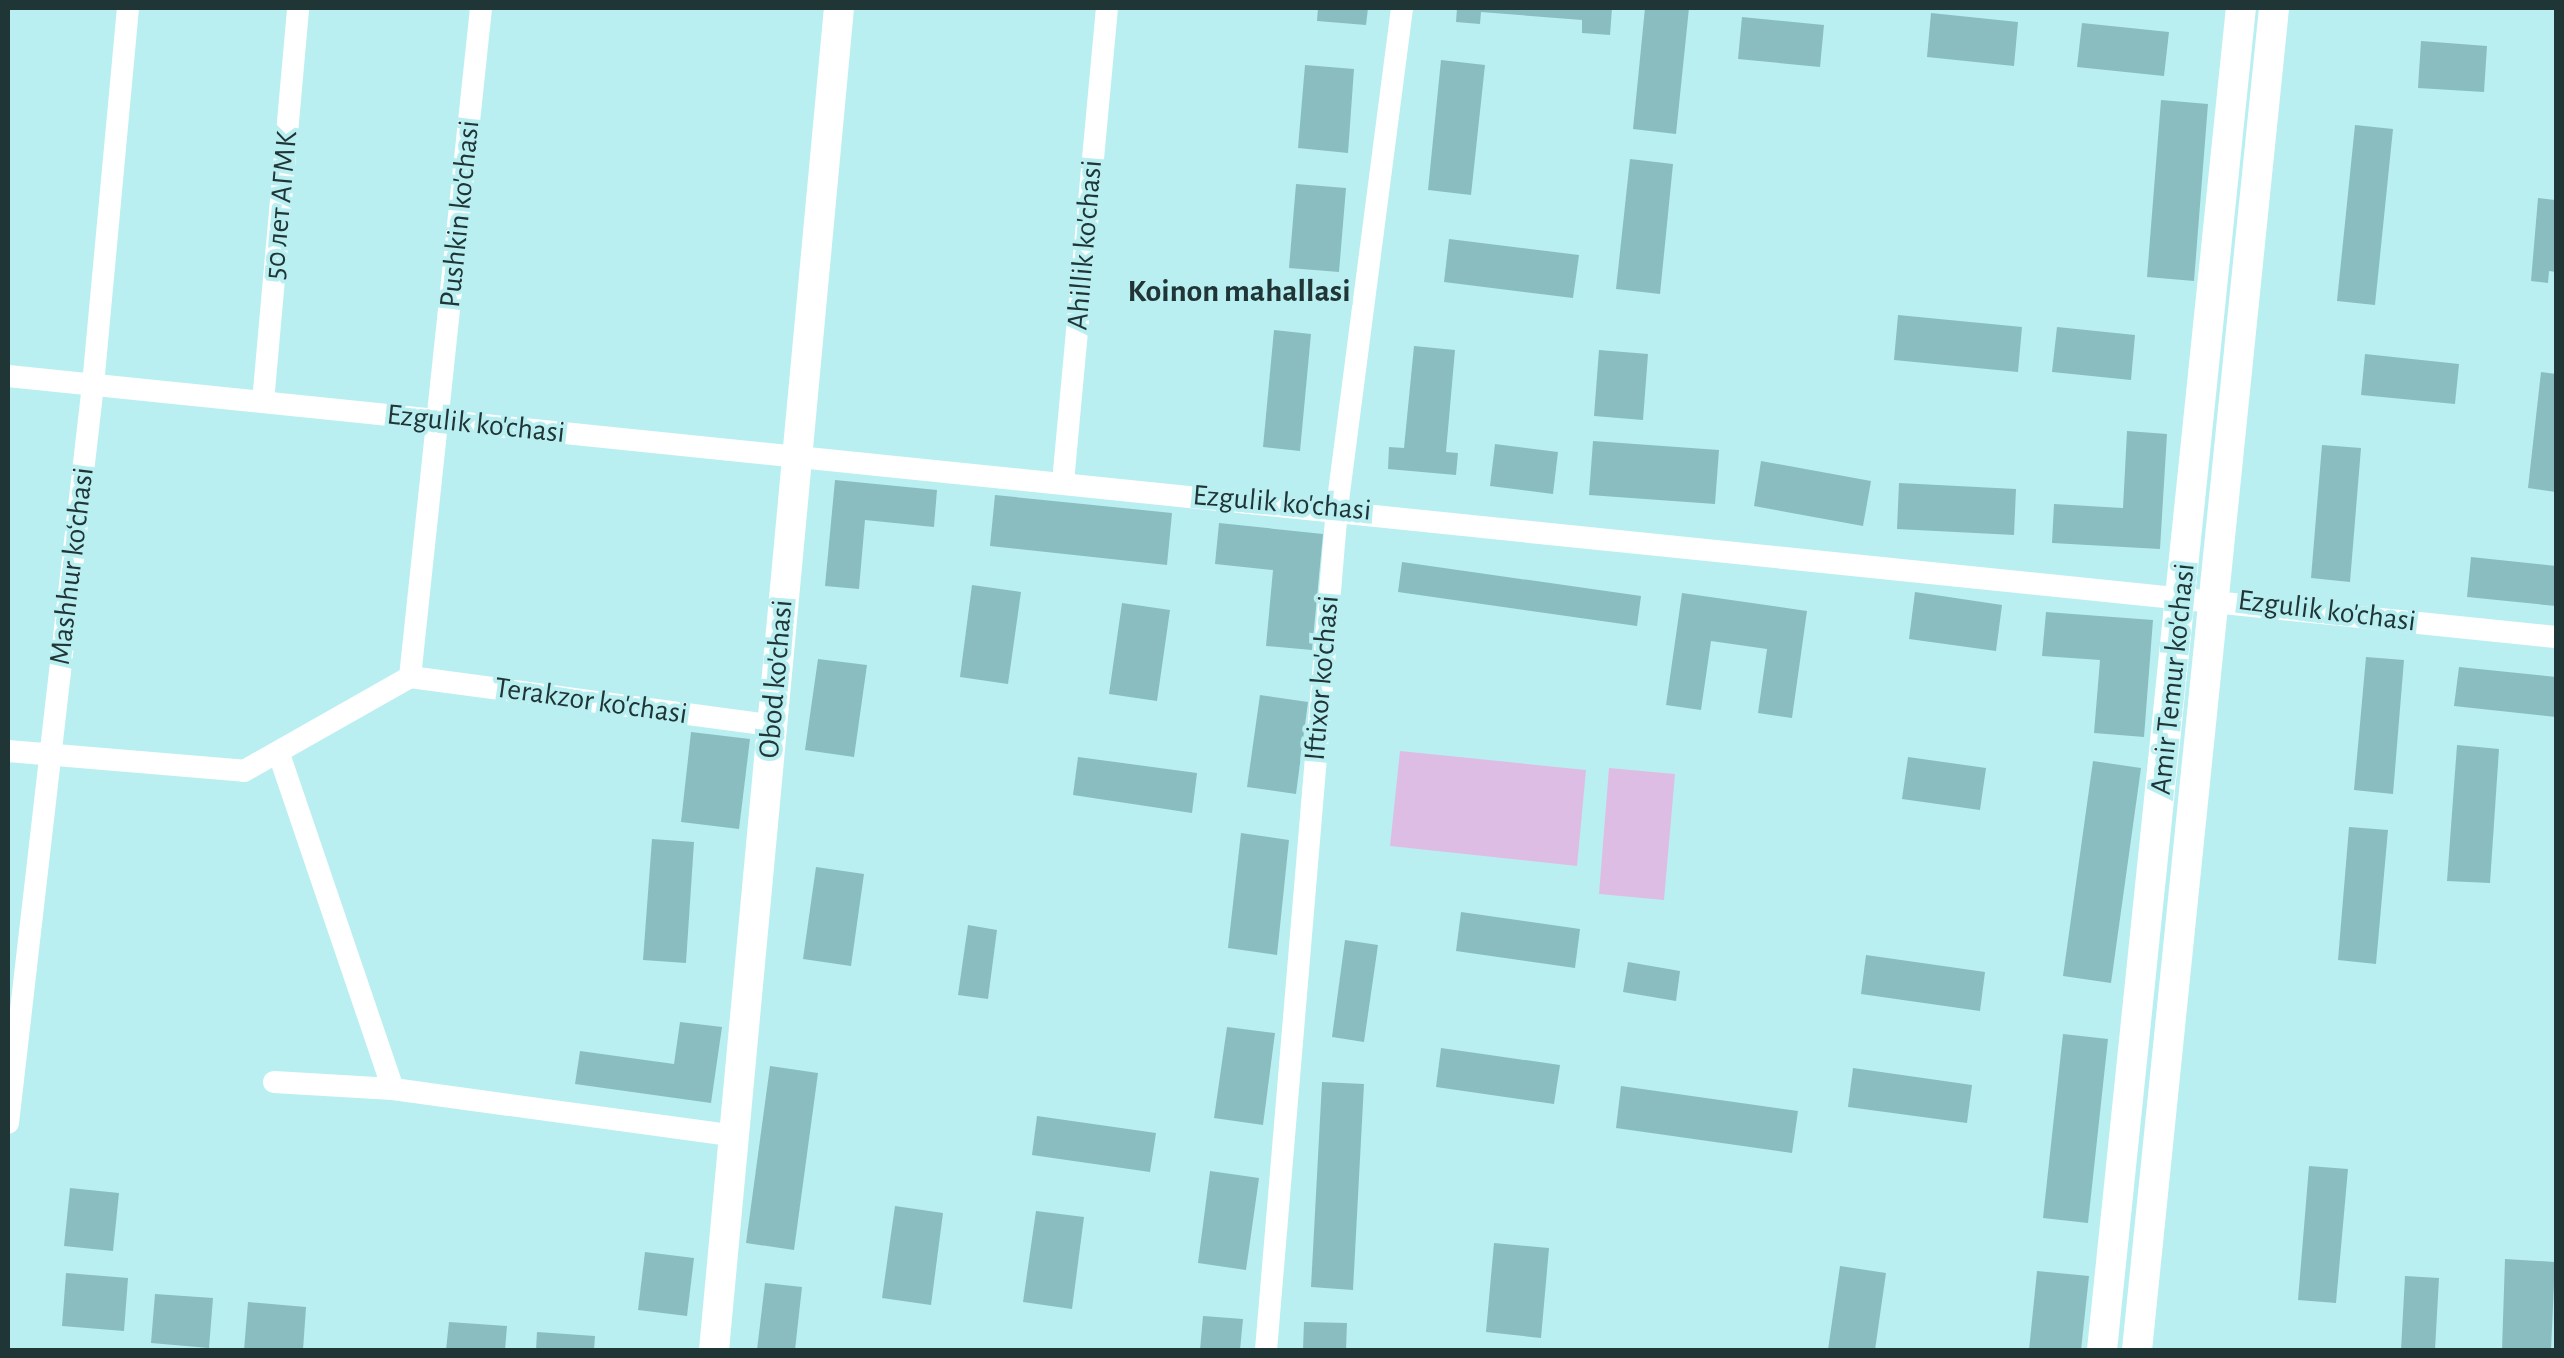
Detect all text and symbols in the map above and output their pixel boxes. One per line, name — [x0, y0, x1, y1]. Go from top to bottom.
street label: Pushkin ko'chasi — [432, 119, 488, 309]
street label: 50 лет АГМК — [257, 129, 305, 281]
street label: Ahillik ko'chasi — [1060, 159, 1110, 331]
district label: Koinon mahallasi — [1128, 272, 1350, 310]
street label: Ezgulik ko'chasi — [385, 397, 567, 451]
street label: Mashhur ko‘chasi — [42, 465, 102, 667]
street label: Ezgulik ko'chasi — [1191, 477, 1373, 529]
street label: Amir Temur ko'chasi — [2143, 561, 2203, 797]
street label: Ezgulik ko'chasi — [2236, 582, 2418, 640]
street label: Iftixor ko'chasi — [1297, 594, 1347, 762]
street label: Obod ko'chasi — [751, 598, 801, 760]
street label: Terakzor ko'chasi — [492, 670, 690, 732]

